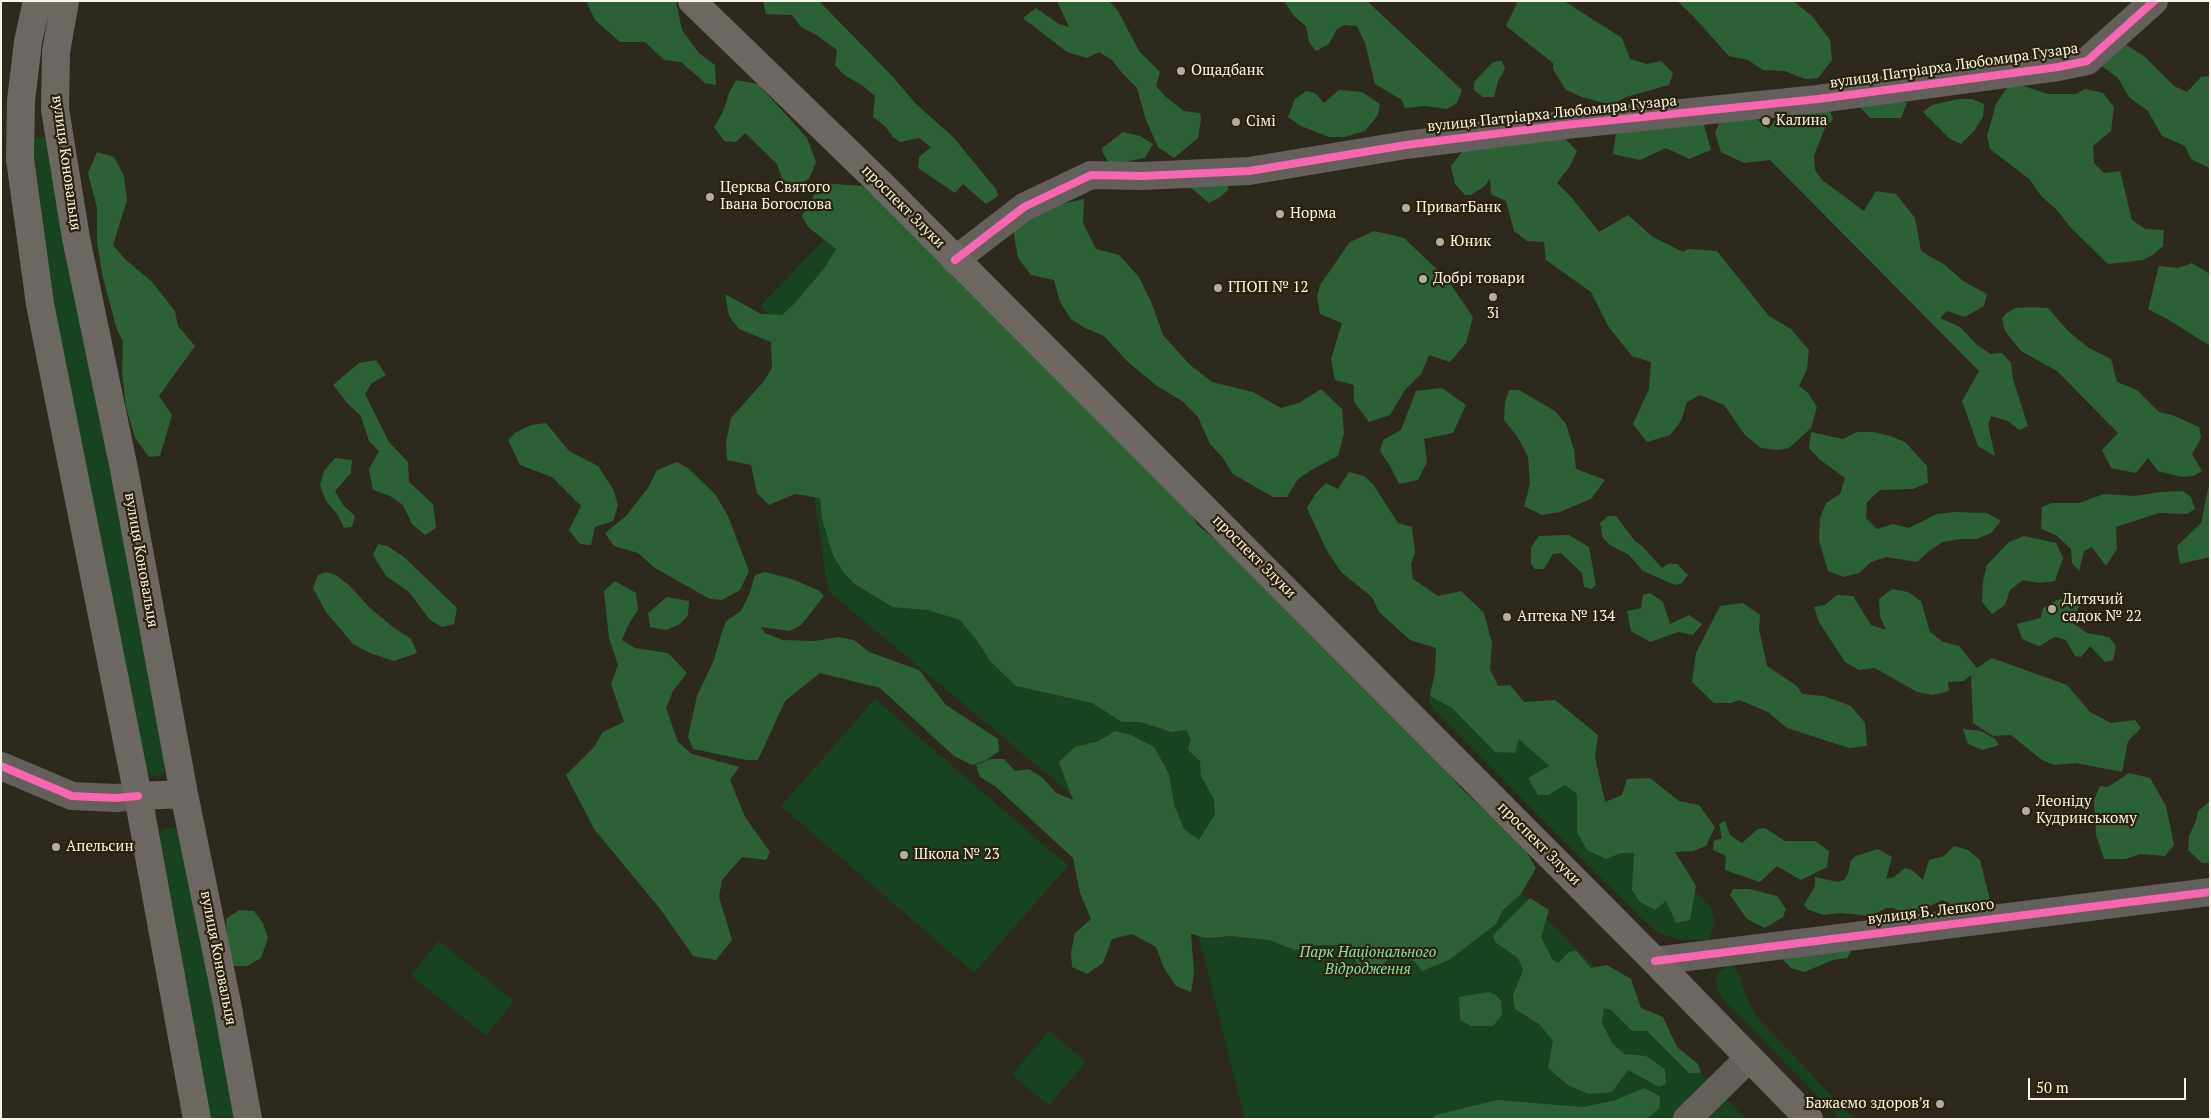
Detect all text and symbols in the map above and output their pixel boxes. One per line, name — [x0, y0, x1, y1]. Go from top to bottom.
street label: вулиця Патріарха Любомира Гузара — [1829, 40, 2079, 92]
place label: Ощадбанк — [1191, 62, 1264, 80]
marker: Ощадбанк — [1175, 65, 1187, 77]
street label: вулиця Патріарха Любомира Гузара — [1426, 92, 1678, 136]
street label: вулиця Коновальця — [48, 94, 84, 232]
place label: Калина — [1776, 112, 1827, 130]
place label: Сімі — [1246, 113, 1276, 131]
marker: Калина — [1760, 115, 1772, 127]
marker: Сімі — [1230, 116, 1242, 128]
street label: проспект Злуки — [858, 162, 948, 252]
place label: Церква Святого Івана Богослова — [720, 179, 832, 214]
marker: Церква Святого Івана Богослова — [704, 191, 716, 203]
place label: ПриватБанк — [1416, 199, 1501, 217]
marker: ПриватБанк — [1400, 202, 1412, 214]
place label: Норма — [1290, 205, 1336, 223]
marker: Норма — [1274, 208, 1286, 220]
place label: Юник — [1450, 233, 1491, 251]
marker: Юник — [1434, 236, 1446, 248]
place label: Добрі товари — [1433, 270, 1525, 288]
marker: Добрі товари — [1417, 273, 1429, 285]
place label: ГПОП № 12 — [1228, 279, 1308, 297]
marker: ГПОП № 12 — [1212, 282, 1224, 294]
marker: 3і — [1487, 291, 1499, 303]
place label: 3і — [1487, 305, 1499, 323]
street label: вулиця Коновальця — [120, 491, 162, 629]
street label: проспект Злуки — [1209, 512, 1299, 602]
place label: Дитячий садок № 22 — [2062, 591, 2142, 626]
marker: Дитячий садок № 22 — [2046, 603, 2058, 615]
place label: Аптека № 134 — [1517, 608, 1615, 626]
marker: Аптека № 134 — [1501, 611, 1513, 623]
place label: Леоніду Кудринському — [2036, 793, 2137, 828]
street label: проспект Злуки — [1494, 799, 1584, 889]
marker: Леоніду Кудринському — [2020, 805, 2032, 817]
place label: Апельсин — [66, 838, 134, 856]
marker: Апельсин — [50, 841, 62, 853]
place label: Школа № 23 — [914, 846, 1000, 864]
marker: Школа № 23 — [898, 849, 910, 861]
street label: вулиця Коновальця — [196, 889, 240, 1027]
street label: вулиця Б. Лепкого — [1867, 895, 1995, 929]
park label: Парк Національного Відродження — [1300, 944, 1436, 979]
scale bar — [2031, 1068, 2188, 1100]
text: 50 m — [2036, 1077, 2069, 1097]
place label: Бажаємо здоров’я — [1805, 1095, 1930, 1113]
marker: Бажаємо здоров’я — [1934, 1098, 1946, 1110]

